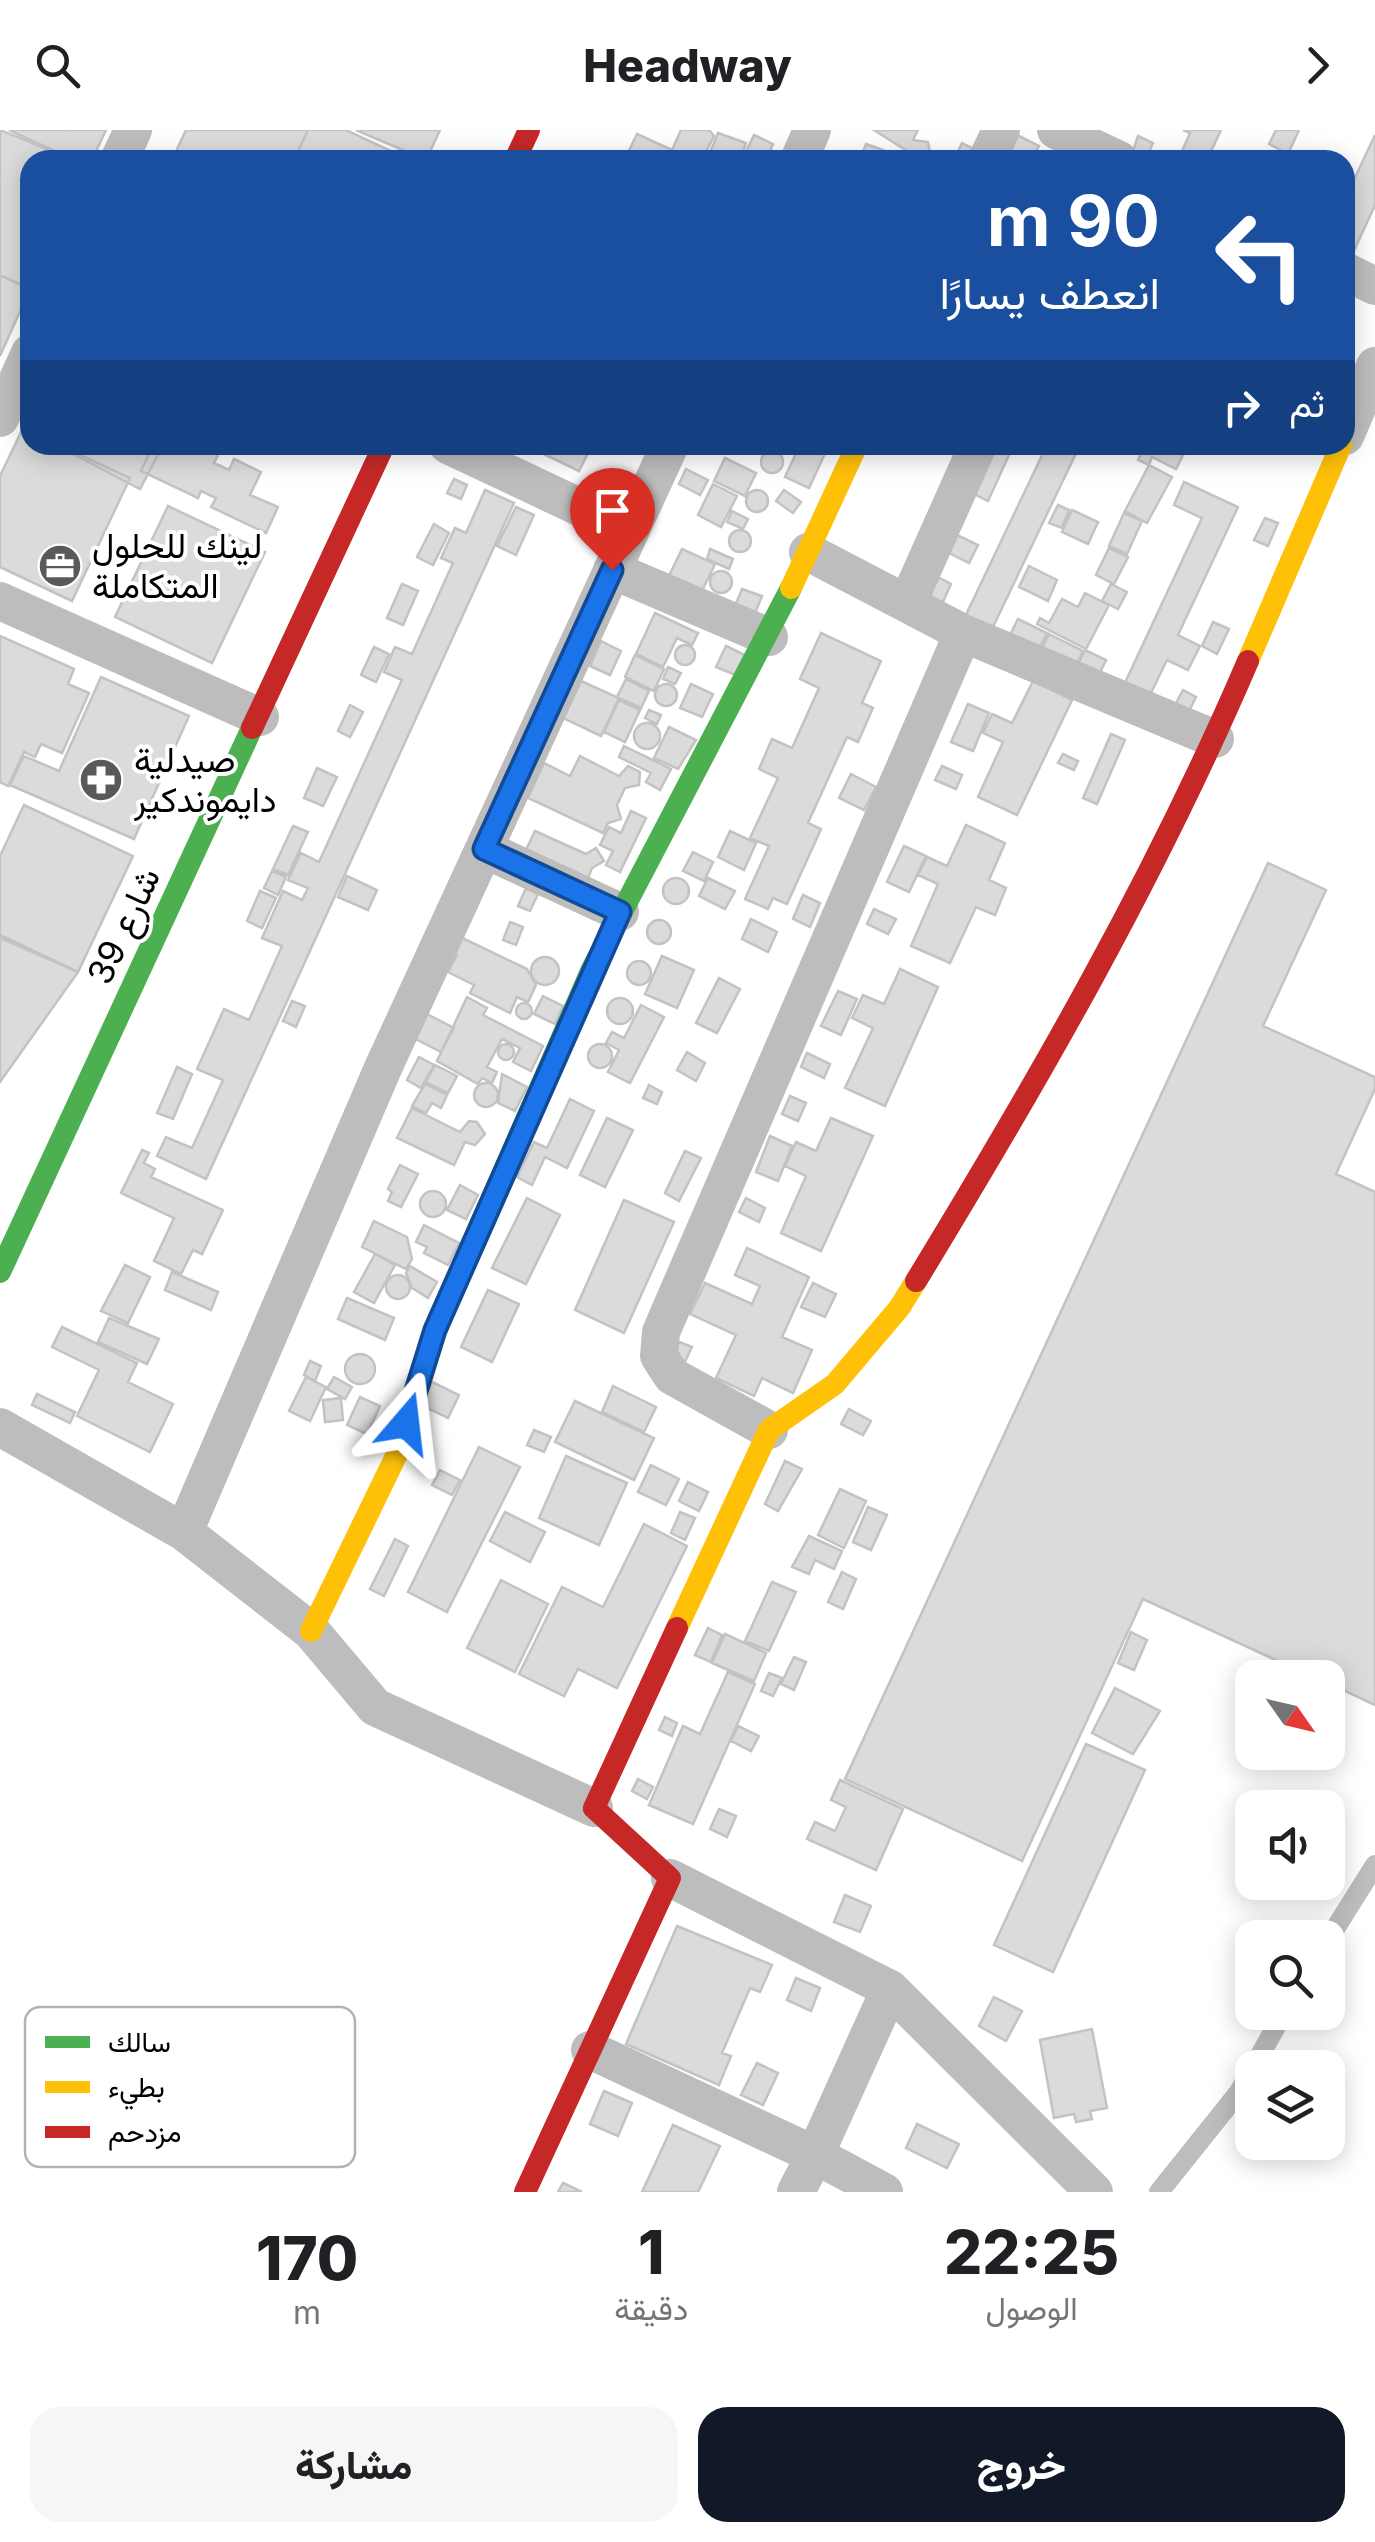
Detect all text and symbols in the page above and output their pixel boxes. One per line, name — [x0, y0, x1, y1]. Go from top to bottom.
icon: search — [30, 38, 85, 93]
text: Headway — [583, 38, 792, 93]
icon: forward — [1290, 38, 1345, 93]
text: 90 m — [987, 178, 1160, 263]
icon: left — [1195, 190, 1325, 320]
text: انعطف يسارًا — [940, 265, 1160, 320]
icon: right — [1214, 380, 1269, 435]
text: ثم — [1289, 380, 1325, 426]
pin — [570, 468, 655, 571]
icon: arrive — [585, 483, 640, 538]
place label: لينك للحلول المتكاملة — [92, 524, 262, 606]
office icon: لينك للحلول المتكاملة — [37, 543, 83, 589]
place label: صيدلية دايموندكير — [133, 738, 277, 822]
pharmacy icon: صيدلية دايموندكير — [78, 757, 124, 803]
street label: شارع 39 — [78, 861, 172, 992]
position arrow — [354, 1371, 458, 1475]
north arrow — [1235, 1660, 1345, 1770]
map controls — [1235, 1660, 1345, 2160]
button: sound — [1235, 1790, 1345, 1900]
button: search — [1235, 1920, 1345, 2030]
legend — [25, 2007, 355, 2167]
text: سالك — [108, 2025, 171, 2059]
button: layers — [1235, 2050, 1345, 2160]
text: بطيء — [108, 2070, 165, 2110]
text: مزدحم — [108, 2115, 181, 2151]
text: 1 — [638, 2216, 664, 2288]
text: 22:25 — [944, 2216, 1119, 2288]
text: 170 — [256, 2222, 358, 2294]
text: دقيقة — [614, 2289, 688, 2328]
text: الوصول — [985, 2289, 1078, 2328]
text: m — [293, 2293, 321, 2332]
button: مشاركة — [30, 2407, 678, 2522]
button: خروج — [698, 2407, 1345, 2522]

